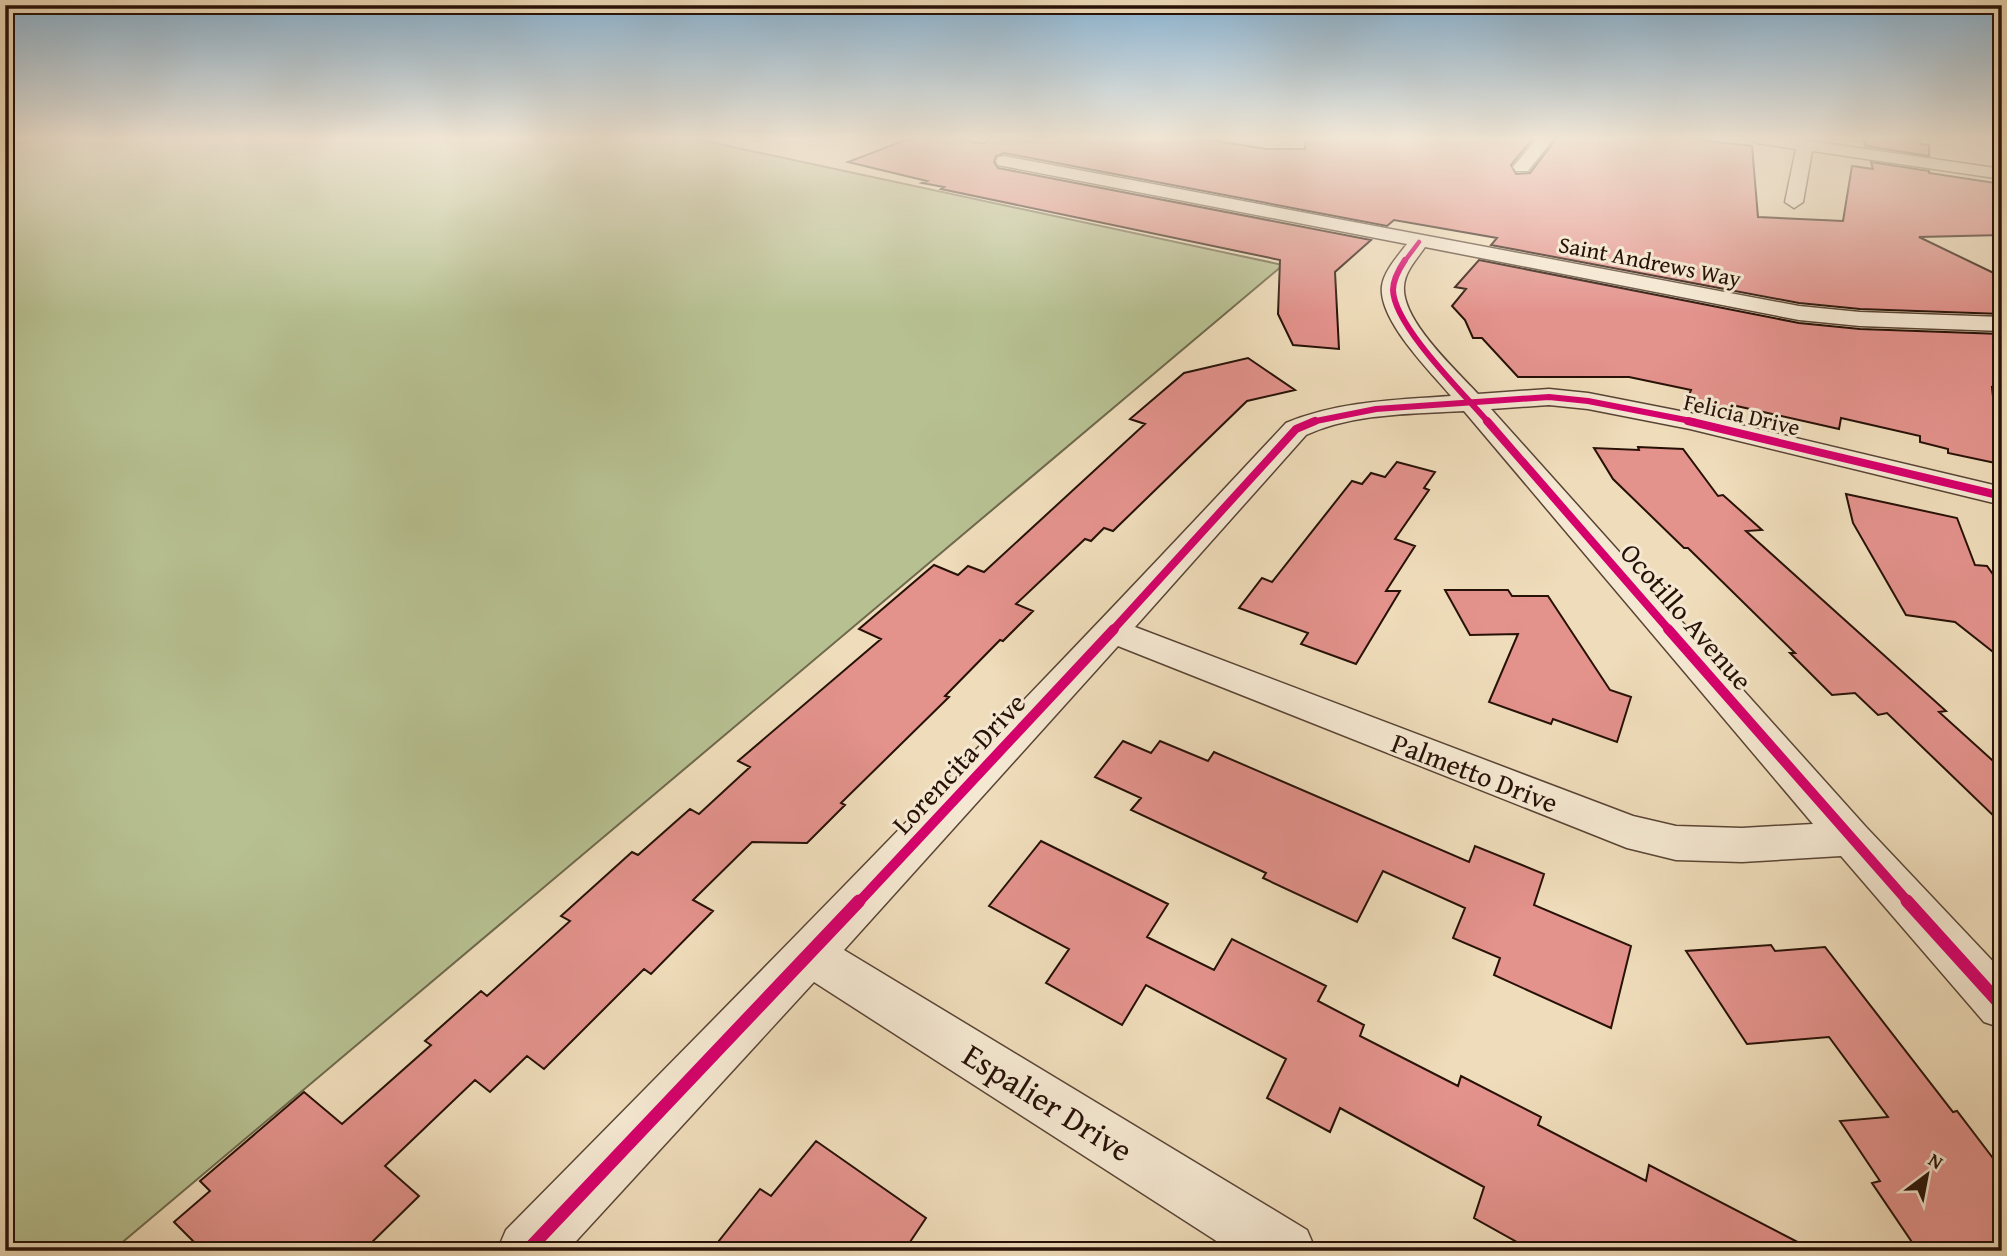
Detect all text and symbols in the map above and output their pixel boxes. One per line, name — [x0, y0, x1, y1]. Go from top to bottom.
street label: Saint Andrews Way — [1556, 227, 1745, 295]
street label: Felicia Drive — [1681, 385, 1803, 443]
street label: Ocotillo Avenue — [1611, 533, 1763, 699]
street label: Lorencita Drive — [882, 683, 1034, 843]
street label: Palmetto Drive — [1386, 721, 1564, 823]
street label: Espalier Drive — [954, 1031, 1142, 1173]
north arrow — [1892, 1140, 1962, 1210]
text: N — [1923, 1145, 1949, 1176]

